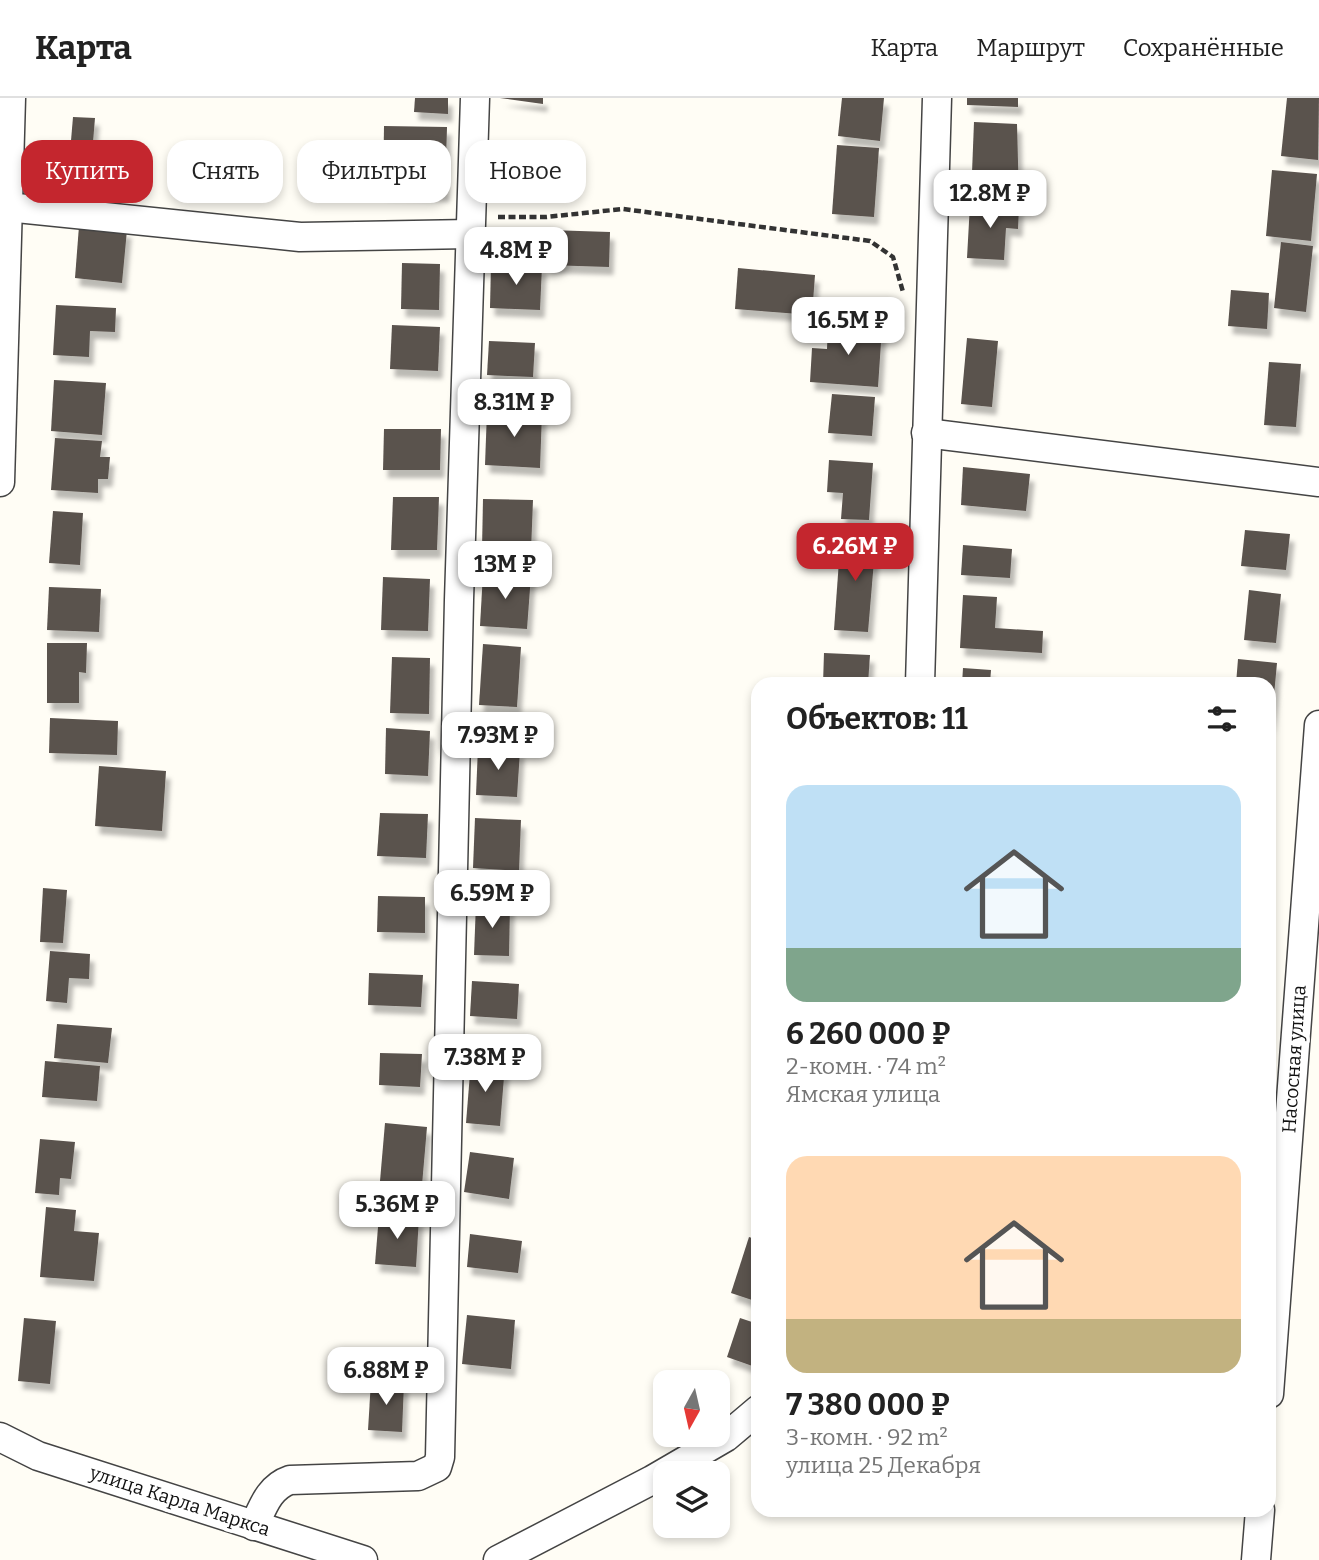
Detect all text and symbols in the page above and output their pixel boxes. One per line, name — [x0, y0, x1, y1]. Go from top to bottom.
text: Карта — [35, 28, 132, 68]
text: Карта — [870, 34, 938, 62]
text: Маршрут — [976, 34, 1085, 62]
text: Сохранённые — [1123, 34, 1284, 62]
chip: Купить — [21, 140, 153, 203]
chip: Снять — [167, 140, 283, 203]
chip: Фильтры — [297, 140, 451, 203]
chip: Новое — [465, 140, 586, 203]
pin: 12.8M ₽ — [925, 170, 1055, 230]
text: 12.8M ₽ — [950, 179, 1030, 207]
pin: 4.8M ₽ — [459, 228, 573, 287]
text: 4.8M ₽ — [480, 236, 552, 264]
pin: 16.5M ₽ — [783, 298, 913, 357]
text: 16.5M ₽ — [808, 306, 888, 334]
pin: 8.31M ₽ — [449, 380, 579, 439]
text: 8.31M ₽ — [474, 388, 554, 416]
pin: 6.26M ₽ — [790, 524, 920, 583]
text: 6.26M ₽ — [813, 532, 897, 560]
pin: 13M ₽ — [456, 542, 554, 601]
text: 13M ₽ — [474, 550, 536, 578]
icon: filters — [1203, 700, 1241, 738]
text: Объектов: 11 — [786, 701, 968, 737]
pin: 7.93M ₽ — [433, 712, 563, 772]
text: 7.93M ₽ — [458, 721, 538, 749]
icon: home — [951, 831, 1077, 957]
pin: 6.59M ₽ — [427, 870, 557, 930]
text: 6.59M ₽ — [450, 879, 534, 907]
street label: Насосная улица — [1277, 984, 1311, 1134]
text: 6 260 000 ₽ — [786, 1016, 950, 1052]
pin: 7.38M ₽ — [420, 1034, 550, 1094]
text: 7.38M ₽ — [444, 1043, 526, 1071]
text: 2-комн. · 74 m² — [786, 1052, 946, 1080]
text: Ямская улица — [786, 1080, 940, 1108]
pin: 5.36M ₽ — [332, 1182, 462, 1241]
text: 5.36M ₽ — [355, 1190, 439, 1218]
icon: home — [951, 1202, 1077, 1328]
pin: 6.88M ₽ — [321, 1348, 451, 1407]
text: 6.88M ₽ — [343, 1356, 429, 1384]
north arrow — [653, 1370, 730, 1447]
map controls — [653, 1370, 730, 1538]
text: 7 380 000 ₽ — [786, 1387, 950, 1423]
text: 3-комн. · 92 m² — [786, 1423, 948, 1451]
text: улица 25 Декабря — [786, 1451, 981, 1479]
street label: улица Карла Маркса — [86, 1461, 274, 1541]
button: layers — [653, 1461, 730, 1538]

